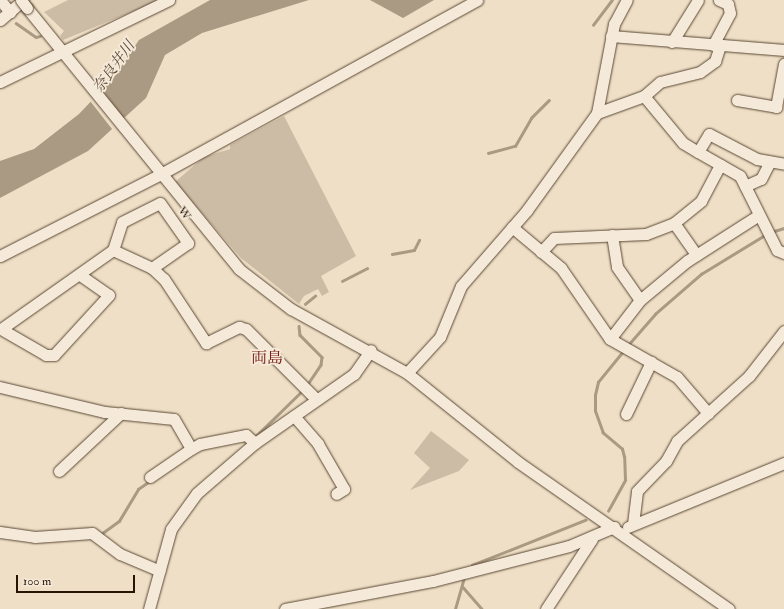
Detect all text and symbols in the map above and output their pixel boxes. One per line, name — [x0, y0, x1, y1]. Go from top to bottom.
water label: 奈良井川 — [89, 37, 139, 97]
street label: ｗ — [174, 202, 196, 224]
district label: 両島 — [251, 348, 283, 368]
scale bar — [18, 567, 137, 593]
text: 100 m — [23, 574, 51, 589]

